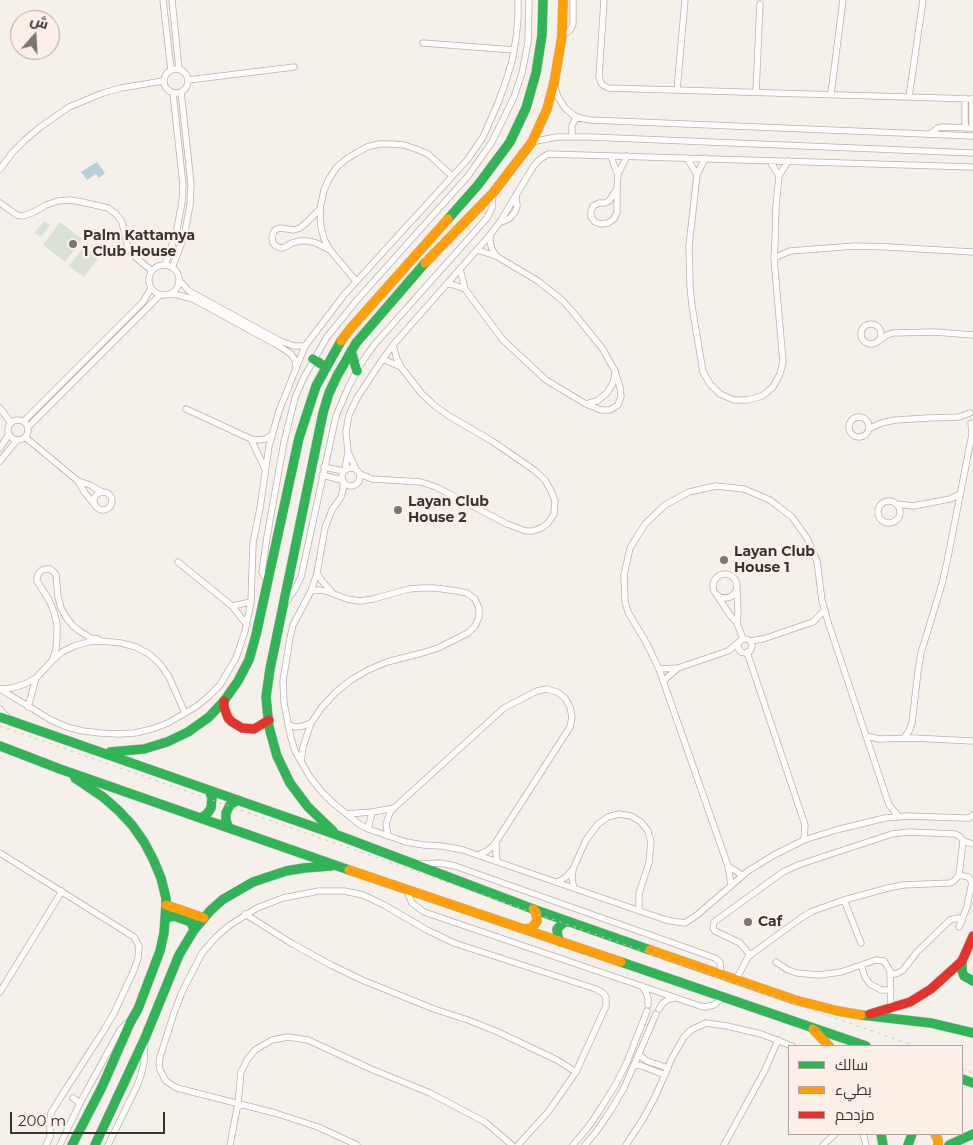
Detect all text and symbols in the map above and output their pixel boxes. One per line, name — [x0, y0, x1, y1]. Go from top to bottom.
north arrow — [10, 10, 60, 60]
text: ش — [28, 10, 51, 33]
place label: Palm Kattamya 1 Club House — [83, 228, 195, 260]
marker: Palm Kattamya 1 Club House — [67, 238, 79, 250]
place label: Layan Club House 2 — [408, 494, 489, 526]
marker: Layan Club House 2 — [392, 504, 404, 516]
place label: Layan Club House 1 — [734, 544, 815, 576]
marker: Layan Club House 1 — [718, 554, 730, 566]
place label: Caf — [758, 914, 782, 930]
marker: Caf — [742, 916, 754, 928]
legend — [788, 1045, 963, 1135]
text: سالك — [835, 1055, 868, 1074]
text: بطيء — [835, 1080, 872, 1099]
scale bar — [12, 1102, 168, 1134]
text: مزدحم — [835, 1105, 875, 1124]
text: 200 m — [18, 1111, 66, 1130]

